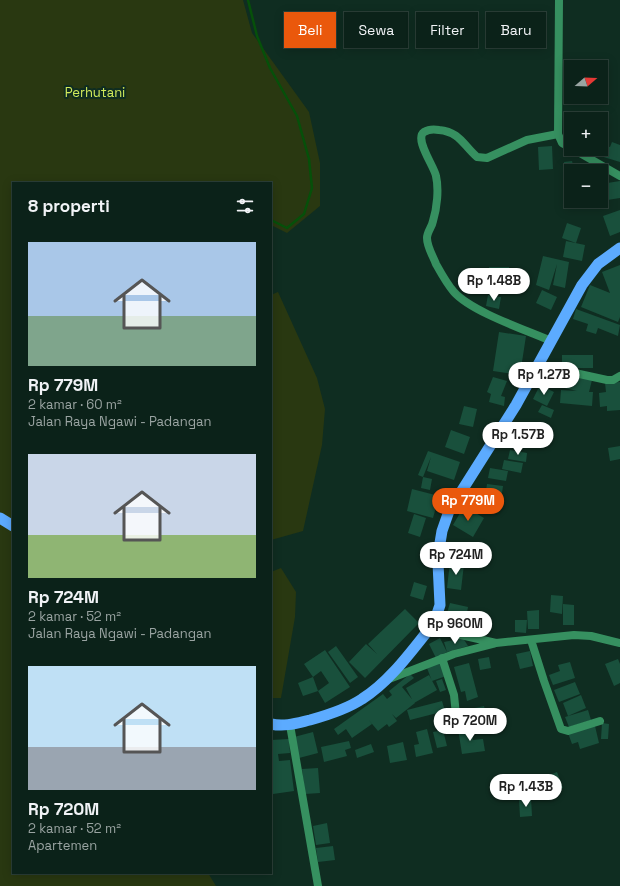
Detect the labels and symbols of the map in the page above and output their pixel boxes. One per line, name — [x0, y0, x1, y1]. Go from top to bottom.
north arrow — [564, 60, 608, 104]
park label: Perhutani — [65, 84, 125, 101]
pin: Rp 1.48B — [453, 268, 535, 302]
pin: Rp 1.27B — [503, 362, 585, 396]
pin: Rp 1.57B — [477, 422, 559, 456]
pin: Rp 779M — [431, 488, 505, 522]
pin: Rp 724M — [419, 542, 493, 576]
pin: Rp 960M — [418, 611, 492, 645]
pin: Rp 720M — [433, 708, 507, 742]
pin: Rp 1.43B — [485, 774, 567, 808]

